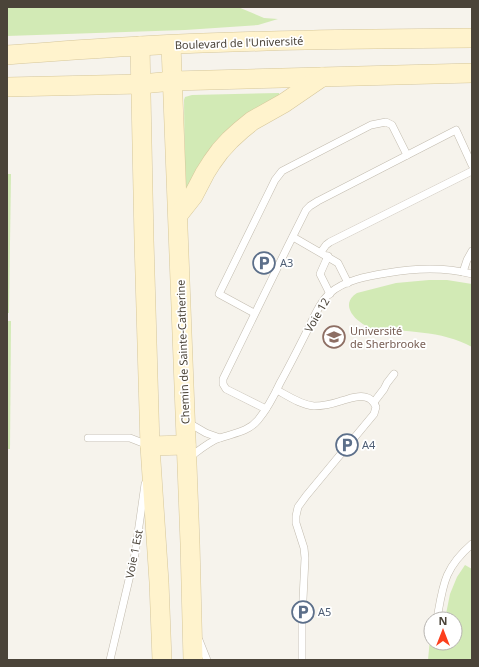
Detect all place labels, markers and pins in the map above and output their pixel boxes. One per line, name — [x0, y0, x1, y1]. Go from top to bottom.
parking icon: A3 — [251, 250, 277, 276]
place label: A3 — [280, 255, 293, 270]
place label: Université de Sherbrooke — [350, 323, 426, 351]
school or university icon: Université de Sherbrooke — [321, 324, 347, 350]
parking icon: A4 — [334, 432, 360, 458]
place label: A4 — [362, 437, 376, 452]
parking icon: A5 — [290, 599, 316, 625]
place label: A5 — [318, 604, 331, 619]

